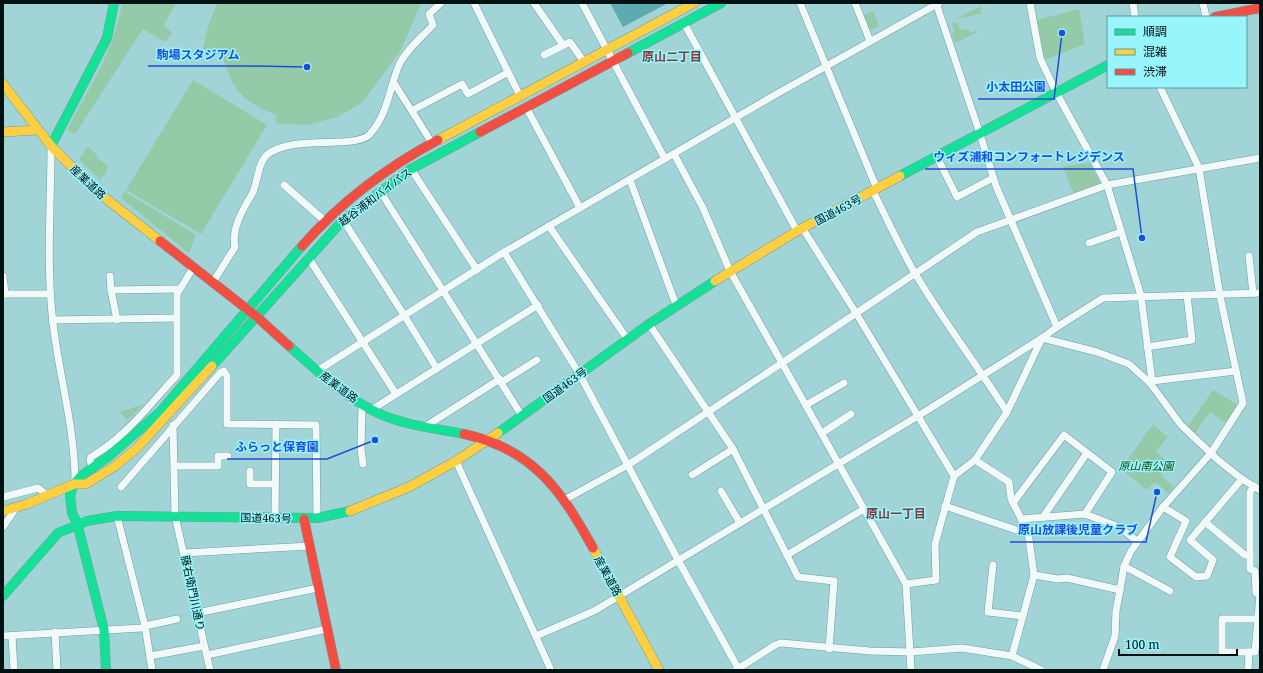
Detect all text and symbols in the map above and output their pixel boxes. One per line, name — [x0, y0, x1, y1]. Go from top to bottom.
legend — [1107, 16, 1247, 88]
text: 順調 — [1143, 23, 1167, 40]
callout: 駒場スタジアム — [148, 42, 248, 66]
text: 混雑 — [1143, 43, 1167, 60]
text: 駒場スタジアム — [156, 46, 240, 63]
district label: 原山二丁目 — [642, 48, 702, 65]
text: 渋滞 — [1143, 63, 1167, 80]
callout: 小太田公園 — [978, 75, 1054, 99]
text: 小太田公園 — [986, 78, 1046, 95]
callout: ウィズ浦和コンフォートレジデンス — [925, 145, 1133, 169]
text: ウィズ浦和コンフォートレジデンス — [933, 148, 1125, 165]
street label: 産業道路 — [67, 161, 110, 202]
street label: 越谷浦和バイパス — [335, 164, 414, 229]
street label: 国道463号 — [812, 191, 864, 228]
street label: 国道463号 — [539, 363, 590, 406]
street label: 産業道路 — [317, 367, 361, 406]
callout: ふらっと保育園 — [227, 435, 327, 459]
text: ふらっと保育園 — [235, 438, 319, 455]
park label: 原山南公園 — [1119, 458, 1175, 473]
district label: 原山一丁目 — [866, 505, 926, 522]
street label: 国道463号 — [240, 510, 292, 525]
callout: 原山放課後児童クラブ — [1010, 518, 1146, 542]
text: 原山放課後児童クラブ — [1018, 521, 1138, 538]
street label: 産業道路 — [591, 553, 626, 599]
street label: 藤右衛門川通り — [178, 554, 209, 632]
scale bar — [1119, 631, 1237, 657]
text: 100 m — [1125, 636, 1160, 653]

